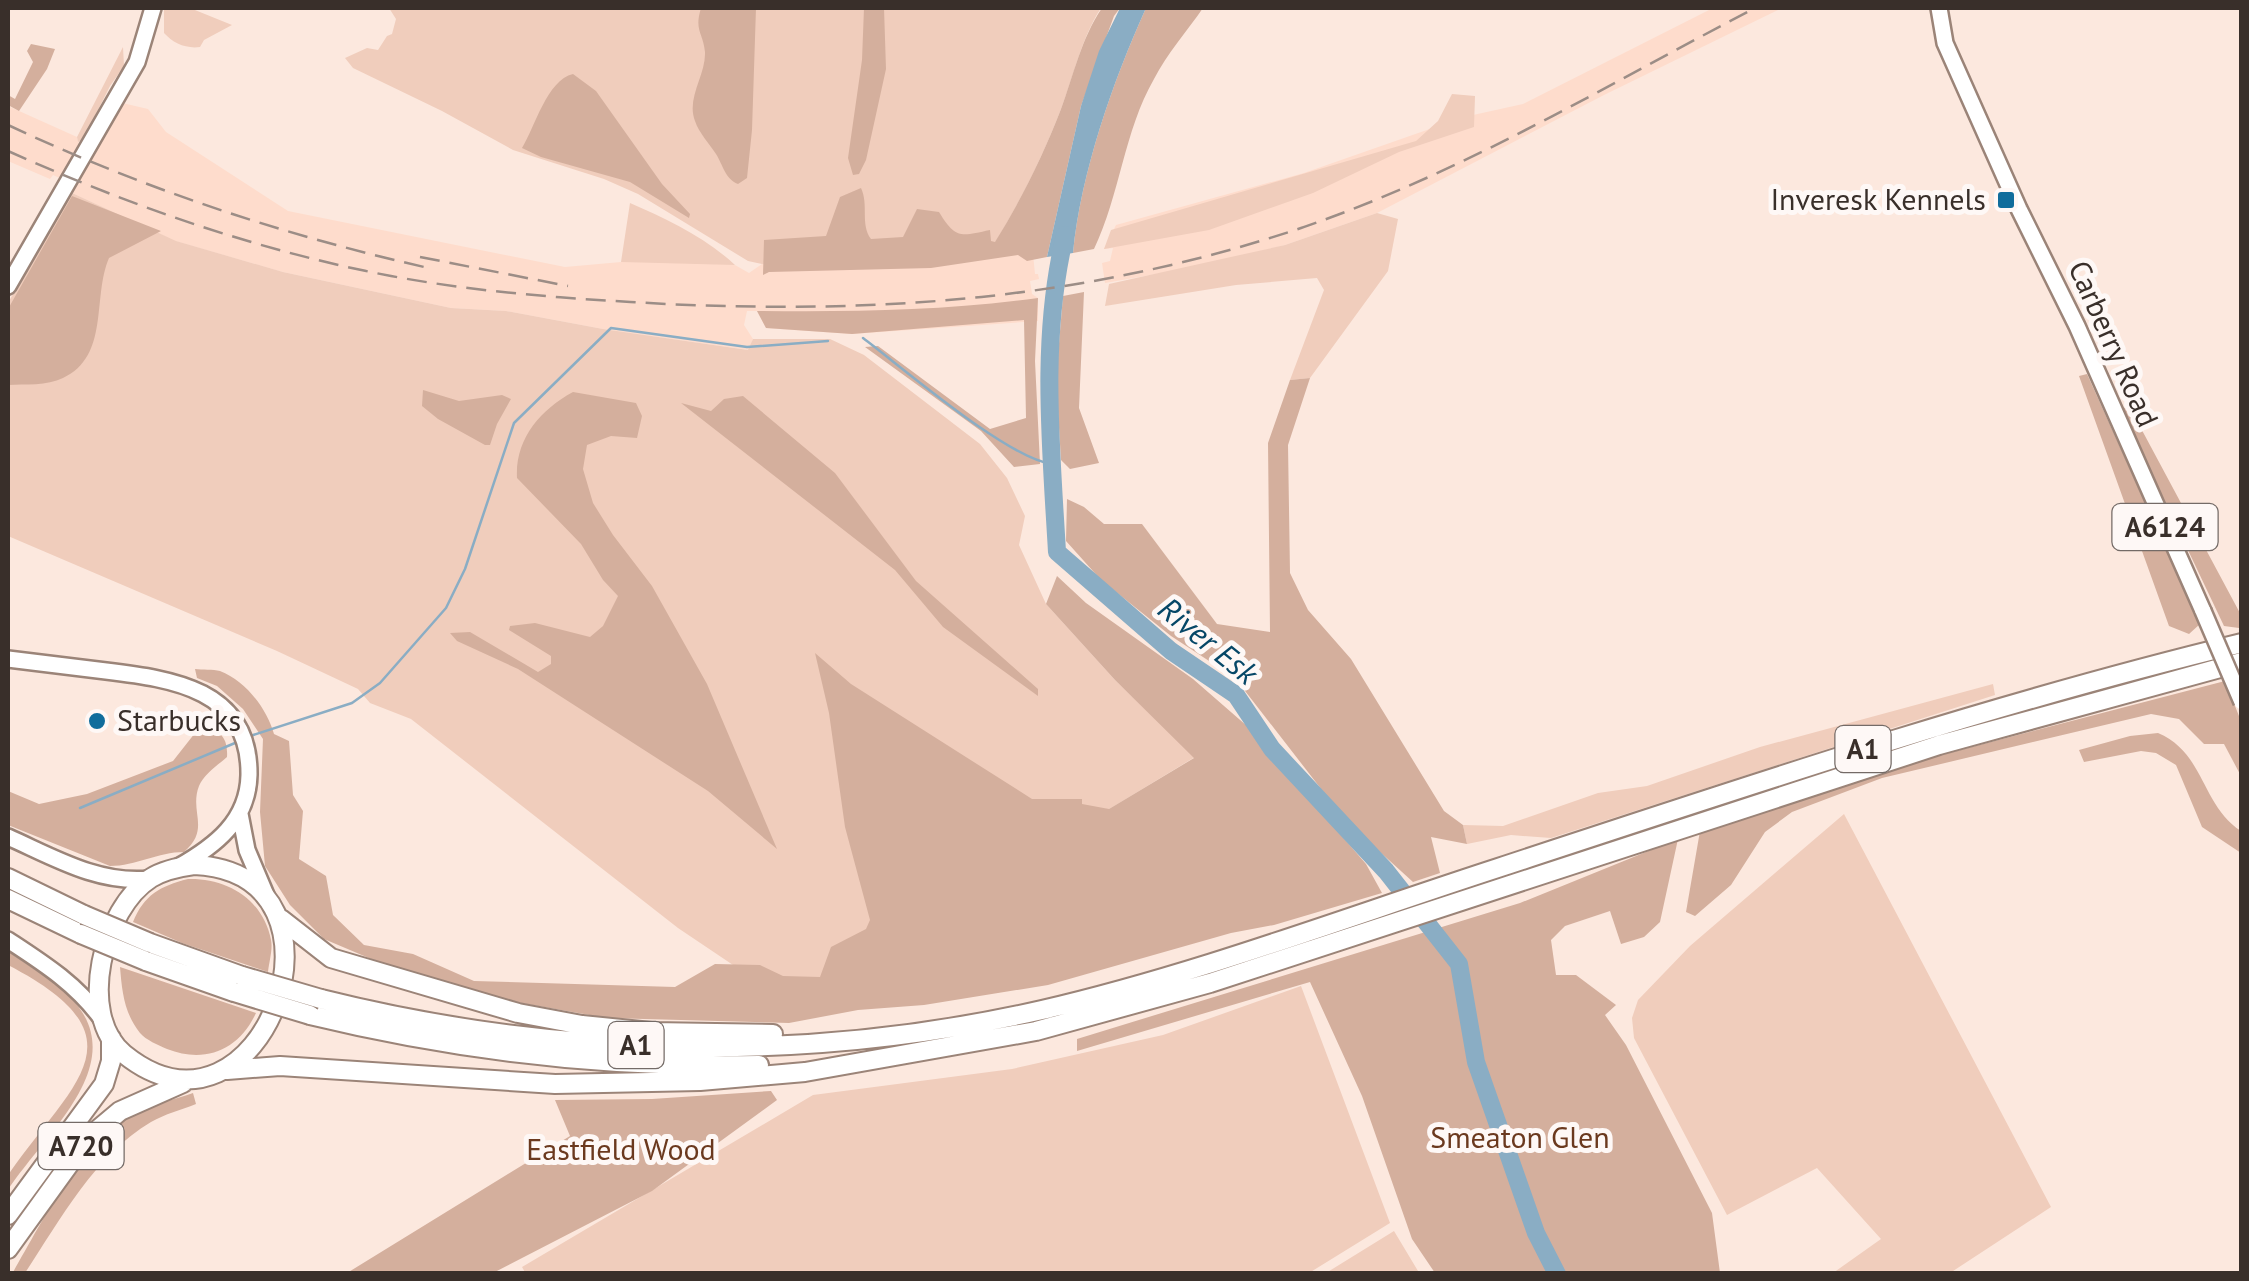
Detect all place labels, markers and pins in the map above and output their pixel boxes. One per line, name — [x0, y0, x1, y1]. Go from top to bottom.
place label: Inveresk Kennels — [1770, 179, 1986, 218]
marker: Inveresk Kennels — [1995, 189, 2017, 211]
place label: Starbucks — [117, 700, 241, 739]
marker: Starbucks — [86, 710, 108, 732]

